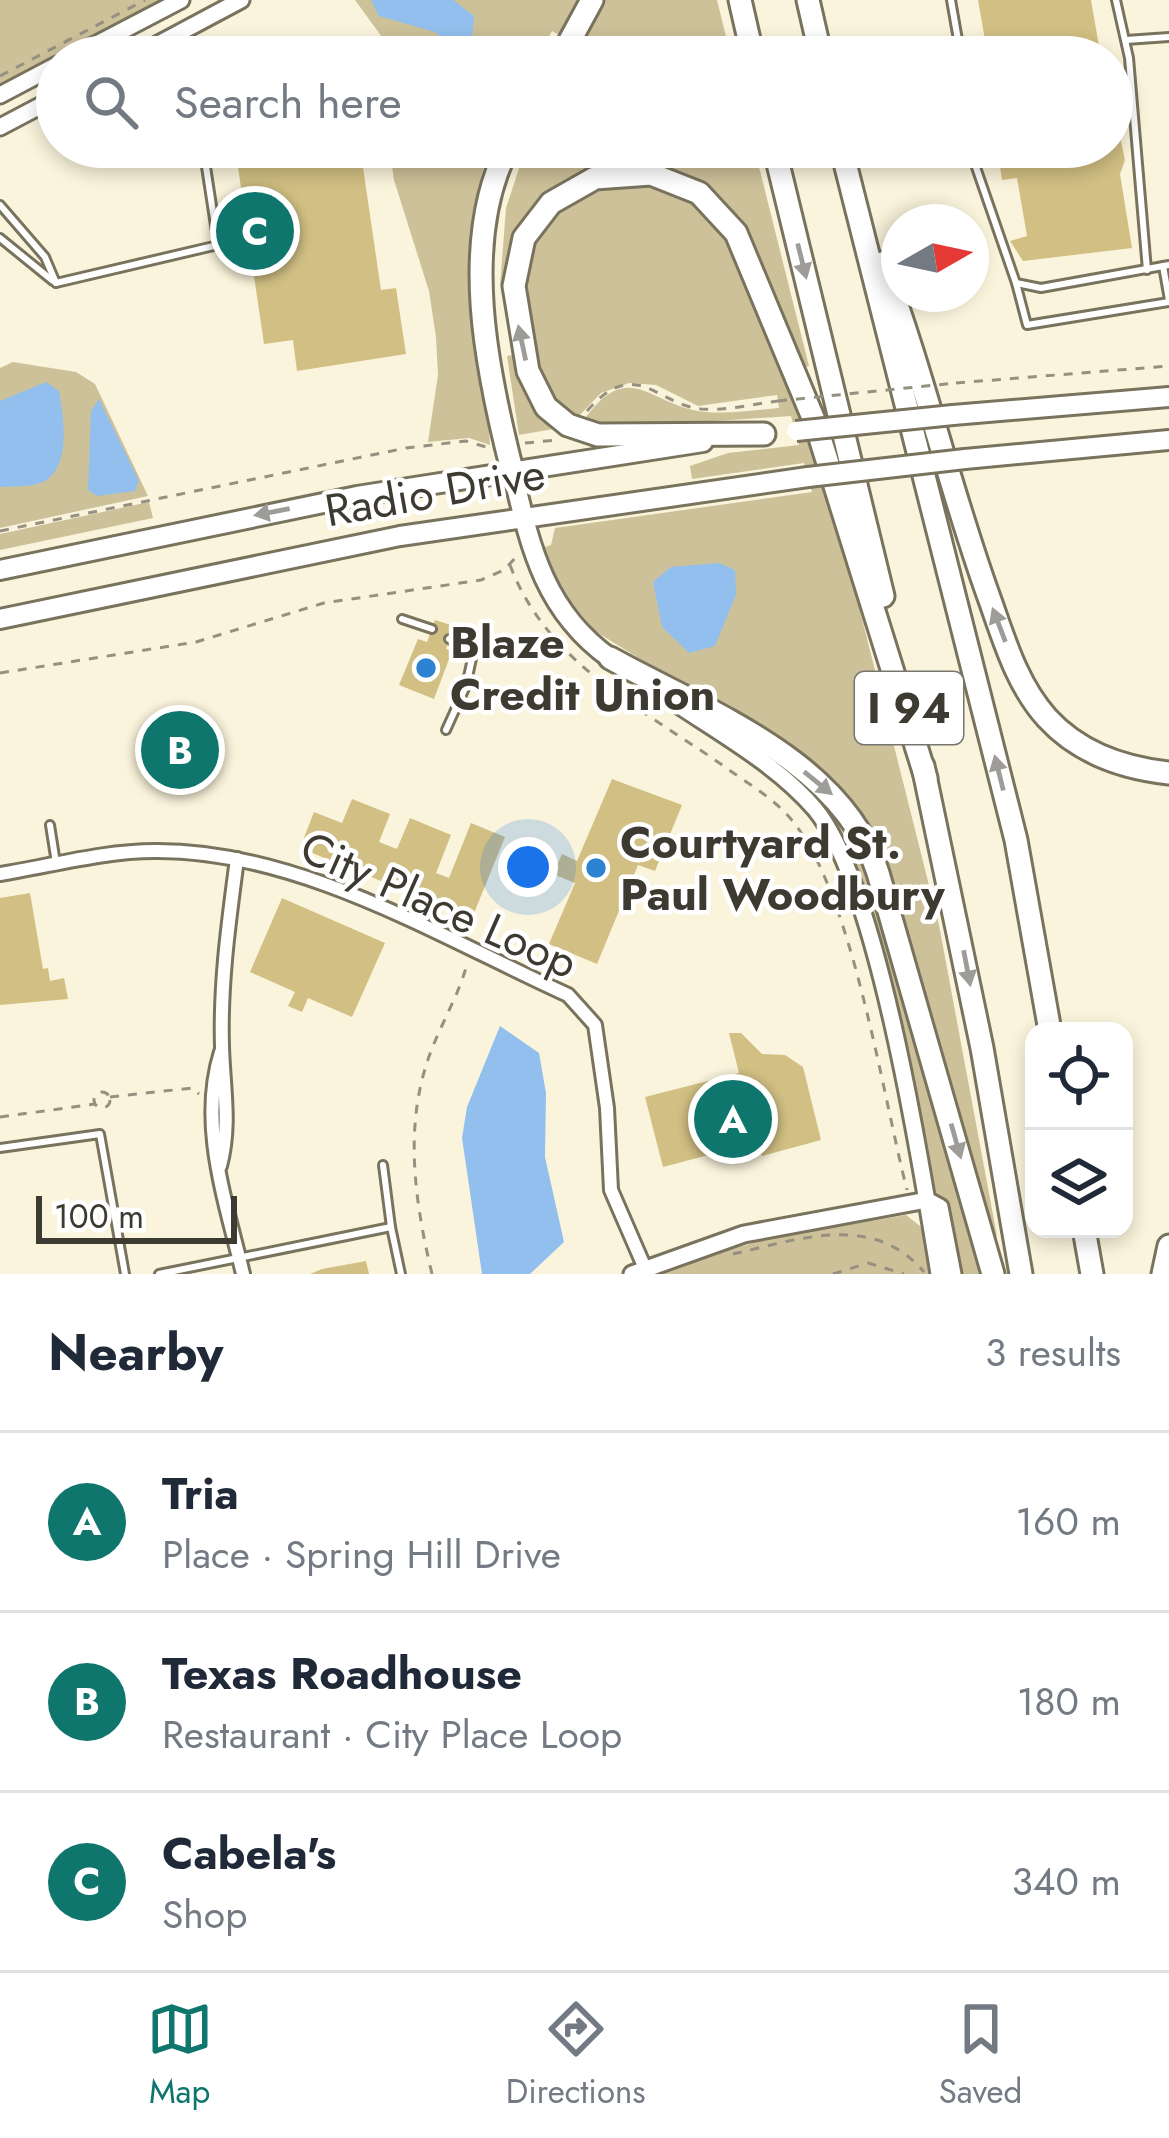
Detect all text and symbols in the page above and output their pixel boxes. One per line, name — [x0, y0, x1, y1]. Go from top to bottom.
search box — [36, 36, 1133, 168]
icon: search — [78, 69, 144, 135]
text: Search here — [174, 70, 402, 135]
pin: C — [216, 186, 294, 276]
north arrow — [881, 204, 989, 312]
one-way arrow — [793, 242, 812, 279]
one-way arrow — [512, 323, 531, 361]
street label: Radio Drive — [320, 441, 550, 543]
one-way arrow — [253, 503, 291, 522]
one-way arrow — [989, 606, 1007, 642]
place label: Blaze Credit Union — [450, 610, 715, 727]
marker: Blaze Credit Union — [413, 655, 439, 681]
road number: I 94 — [855, 672, 963, 744]
pin: B — [141, 705, 219, 795]
one-way arrow — [989, 754, 1008, 791]
one-way arrow — [803, 769, 833, 795]
place label: Courtyard St. Paul Woodbury — [620, 810, 945, 927]
street label: City Place Loop — [290, 815, 588, 995]
your location — [498, 837, 558, 897]
marker: Courtyard St. Paul Woodbury — [583, 855, 609, 881]
one-way arrow — [958, 949, 977, 987]
map controls — [1025, 1022, 1133, 1238]
button: locate — [1025, 1022, 1133, 1130]
pin: A — [694, 1074, 772, 1164]
one-way arrow — [948, 1124, 966, 1160]
button: layers — [1025, 1130, 1133, 1238]
scale bar — [36, 1190, 237, 1243]
text: 100 m — [54, 1193, 144, 1240]
text: Nearby — [48, 1315, 223, 1389]
text: 3 results — [985, 1324, 1121, 1381]
text: Tria — [162, 1461, 239, 1526]
text: A — [73, 1493, 101, 1550]
text: 160 m — [1015, 1493, 1121, 1550]
text: Place · Spring Hill Drive — [162, 1526, 561, 1583]
text: Texas Roadhouse — [162, 1641, 522, 1706]
text: B — [74, 1673, 100, 1730]
text: 180 m — [1017, 1673, 1121, 1730]
text: Restaurant · City Place Loop — [162, 1706, 622, 1763]
text: Cabela's — [162, 1821, 336, 1886]
text: C — [73, 1853, 101, 1910]
text: 340 m — [1011, 1853, 1121, 1910]
text: Shop — [162, 1886, 247, 1943]
tab: Map — [147, 1996, 213, 2115]
tab: Directions — [506, 1996, 646, 2115]
tab: Saved — [939, 1996, 1022, 2115]

